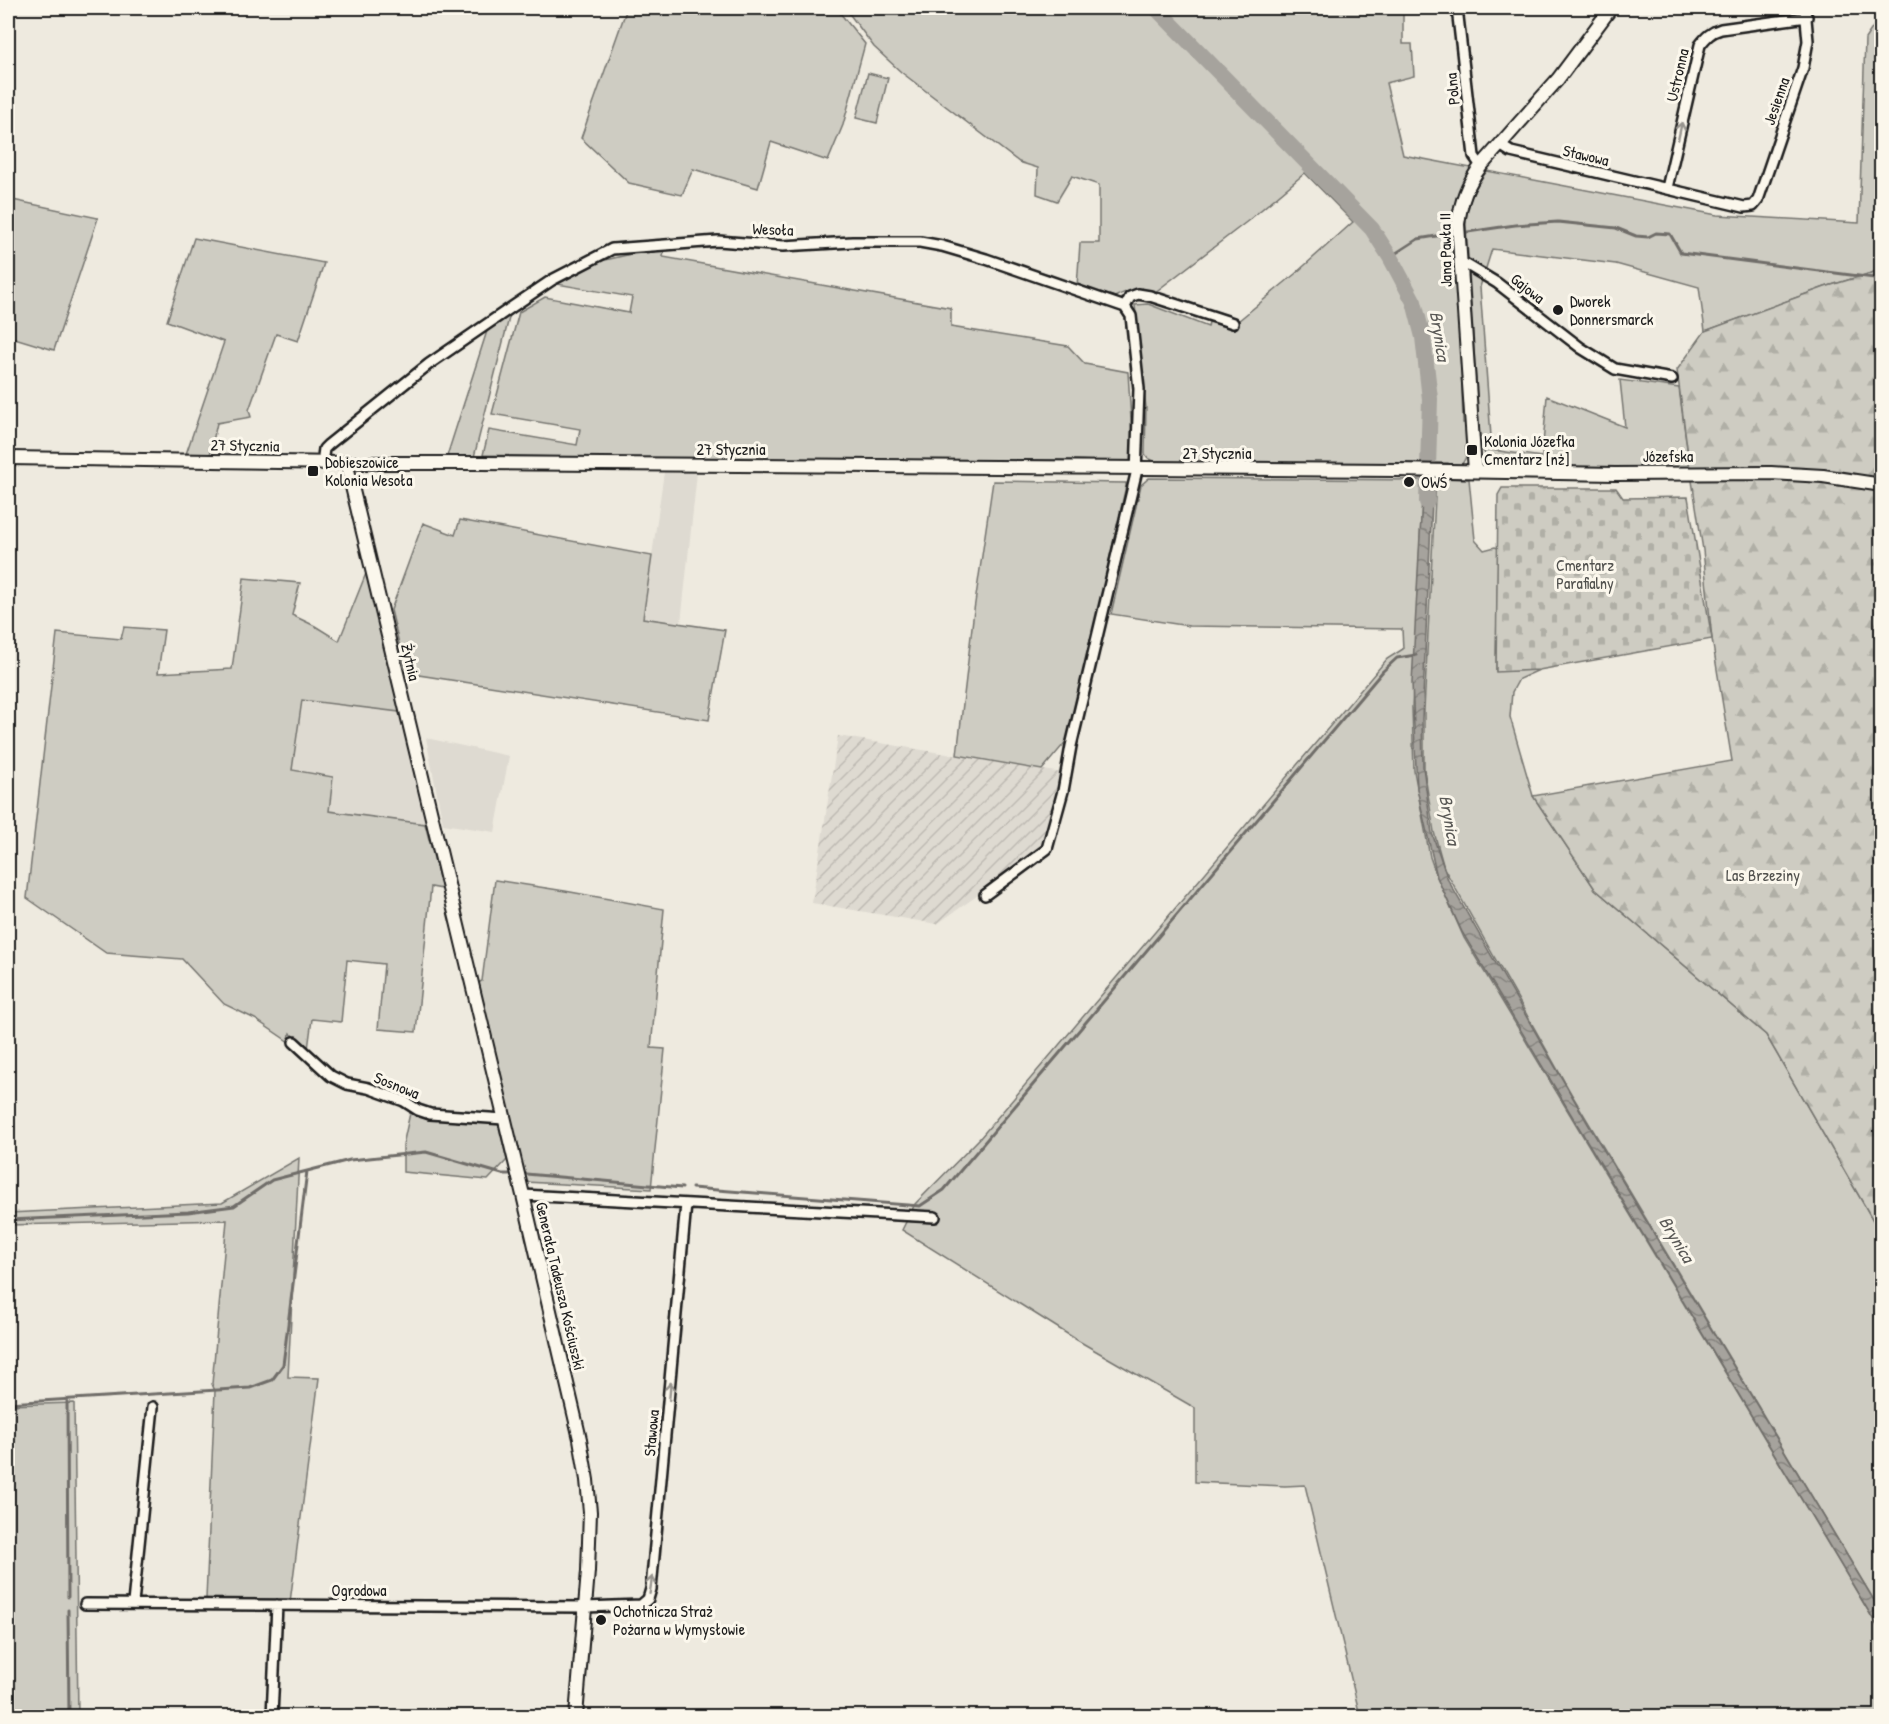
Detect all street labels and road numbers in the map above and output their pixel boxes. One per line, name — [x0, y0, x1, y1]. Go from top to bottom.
street label: Ustronna — [1660, 46, 1694, 104]
street label: Polna — [1439, 72, 1465, 106]
street label: Jesienna — [1758, 74, 1794, 128]
street label: Stawowa — [1561, 139, 1611, 171]
street label: Jana Pawła II — [1433, 213, 1457, 287]
street label: Wesoła — [752, 217, 794, 241]
street label: Gajowa — [1506, 268, 1550, 308]
street label: 27 Stycznia — [210, 433, 280, 457]
street label: 27 Stycznia — [697, 438, 765, 460]
street label: 27 Stycznia — [1183, 442, 1251, 464]
street label: Józefska — [1643, 445, 1693, 467]
street label: Żytnia — [396, 641, 426, 683]
street label: Sosnowa — [371, 1066, 423, 1104]
street label: Generała Tadeusza Kościuszki — [531, 1200, 591, 1372]
street label: Stawowa — [638, 1409, 664, 1457]
street label: Ogrodowa — [332, 1579, 387, 1601]

